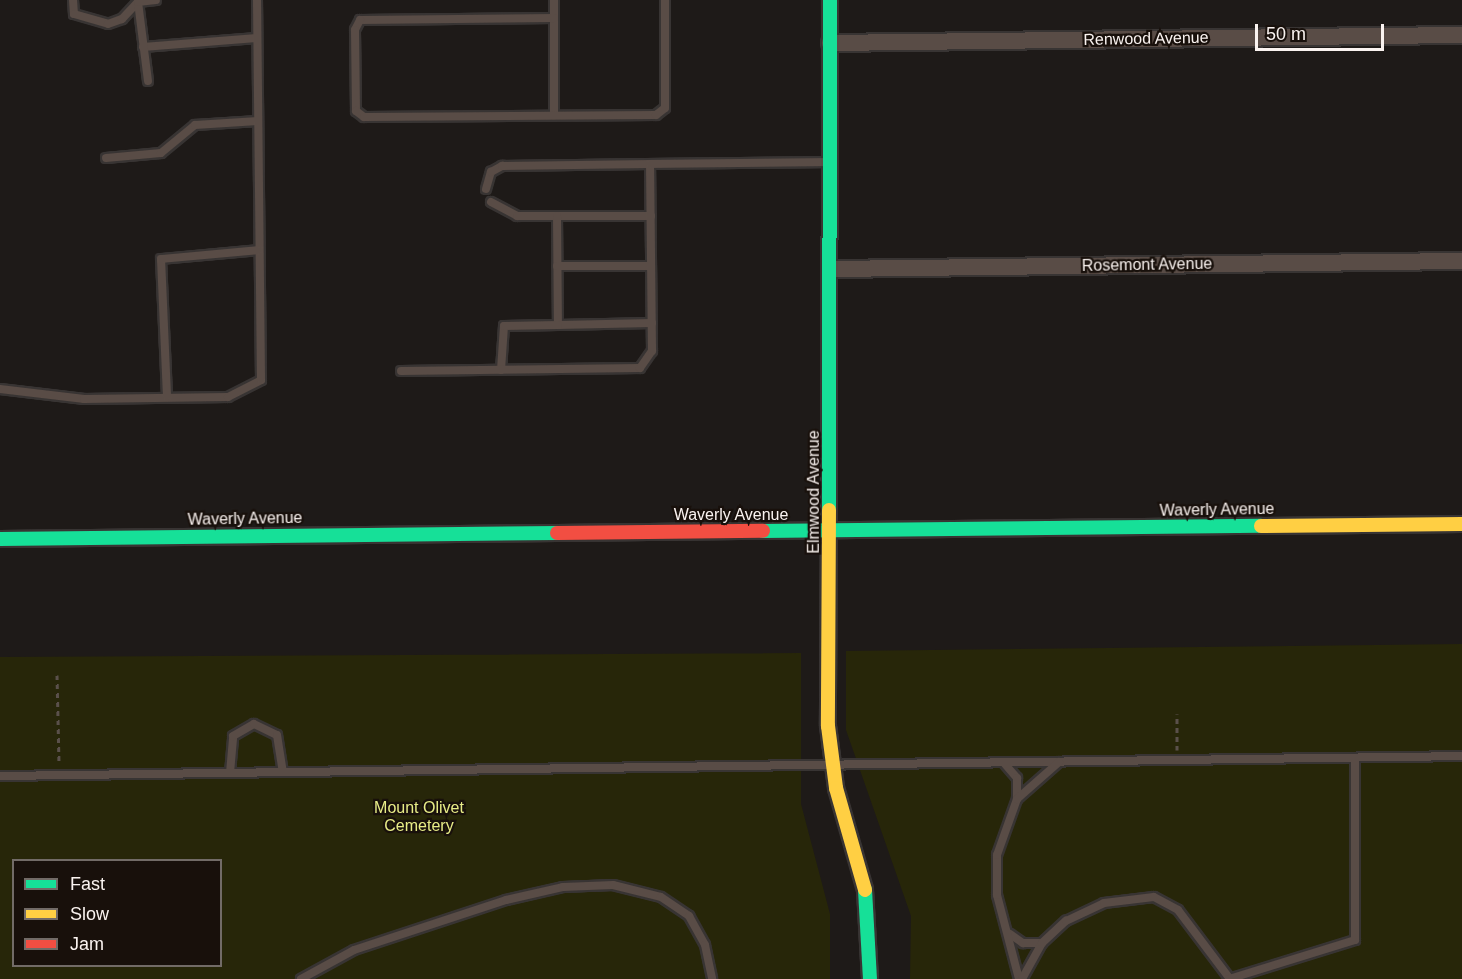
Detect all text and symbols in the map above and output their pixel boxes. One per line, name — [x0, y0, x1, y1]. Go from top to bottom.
scale bar — [1258, 12, 1387, 50]
text: 50 m — [1266, 24, 1306, 44]
street label: Renwood Avenue — [1083, 28, 1209, 50]
street label: Rosemont Avenue — [1081, 254, 1213, 276]
street label: Elmwood Avenue — [804, 430, 824, 554]
street label: Waverly Avenue — [1159, 499, 1275, 521]
street label: Waverly Avenue — [673, 505, 789, 525]
street label: Waverly Avenue — [187, 508, 303, 530]
park label: Mount Olivet Cemetery — [374, 798, 464, 836]
legend — [12, 859, 222, 967]
text: Fast — [70, 874, 105, 894]
text: Slow — [70, 904, 109, 924]
text: Jam — [70, 934, 104, 954]

